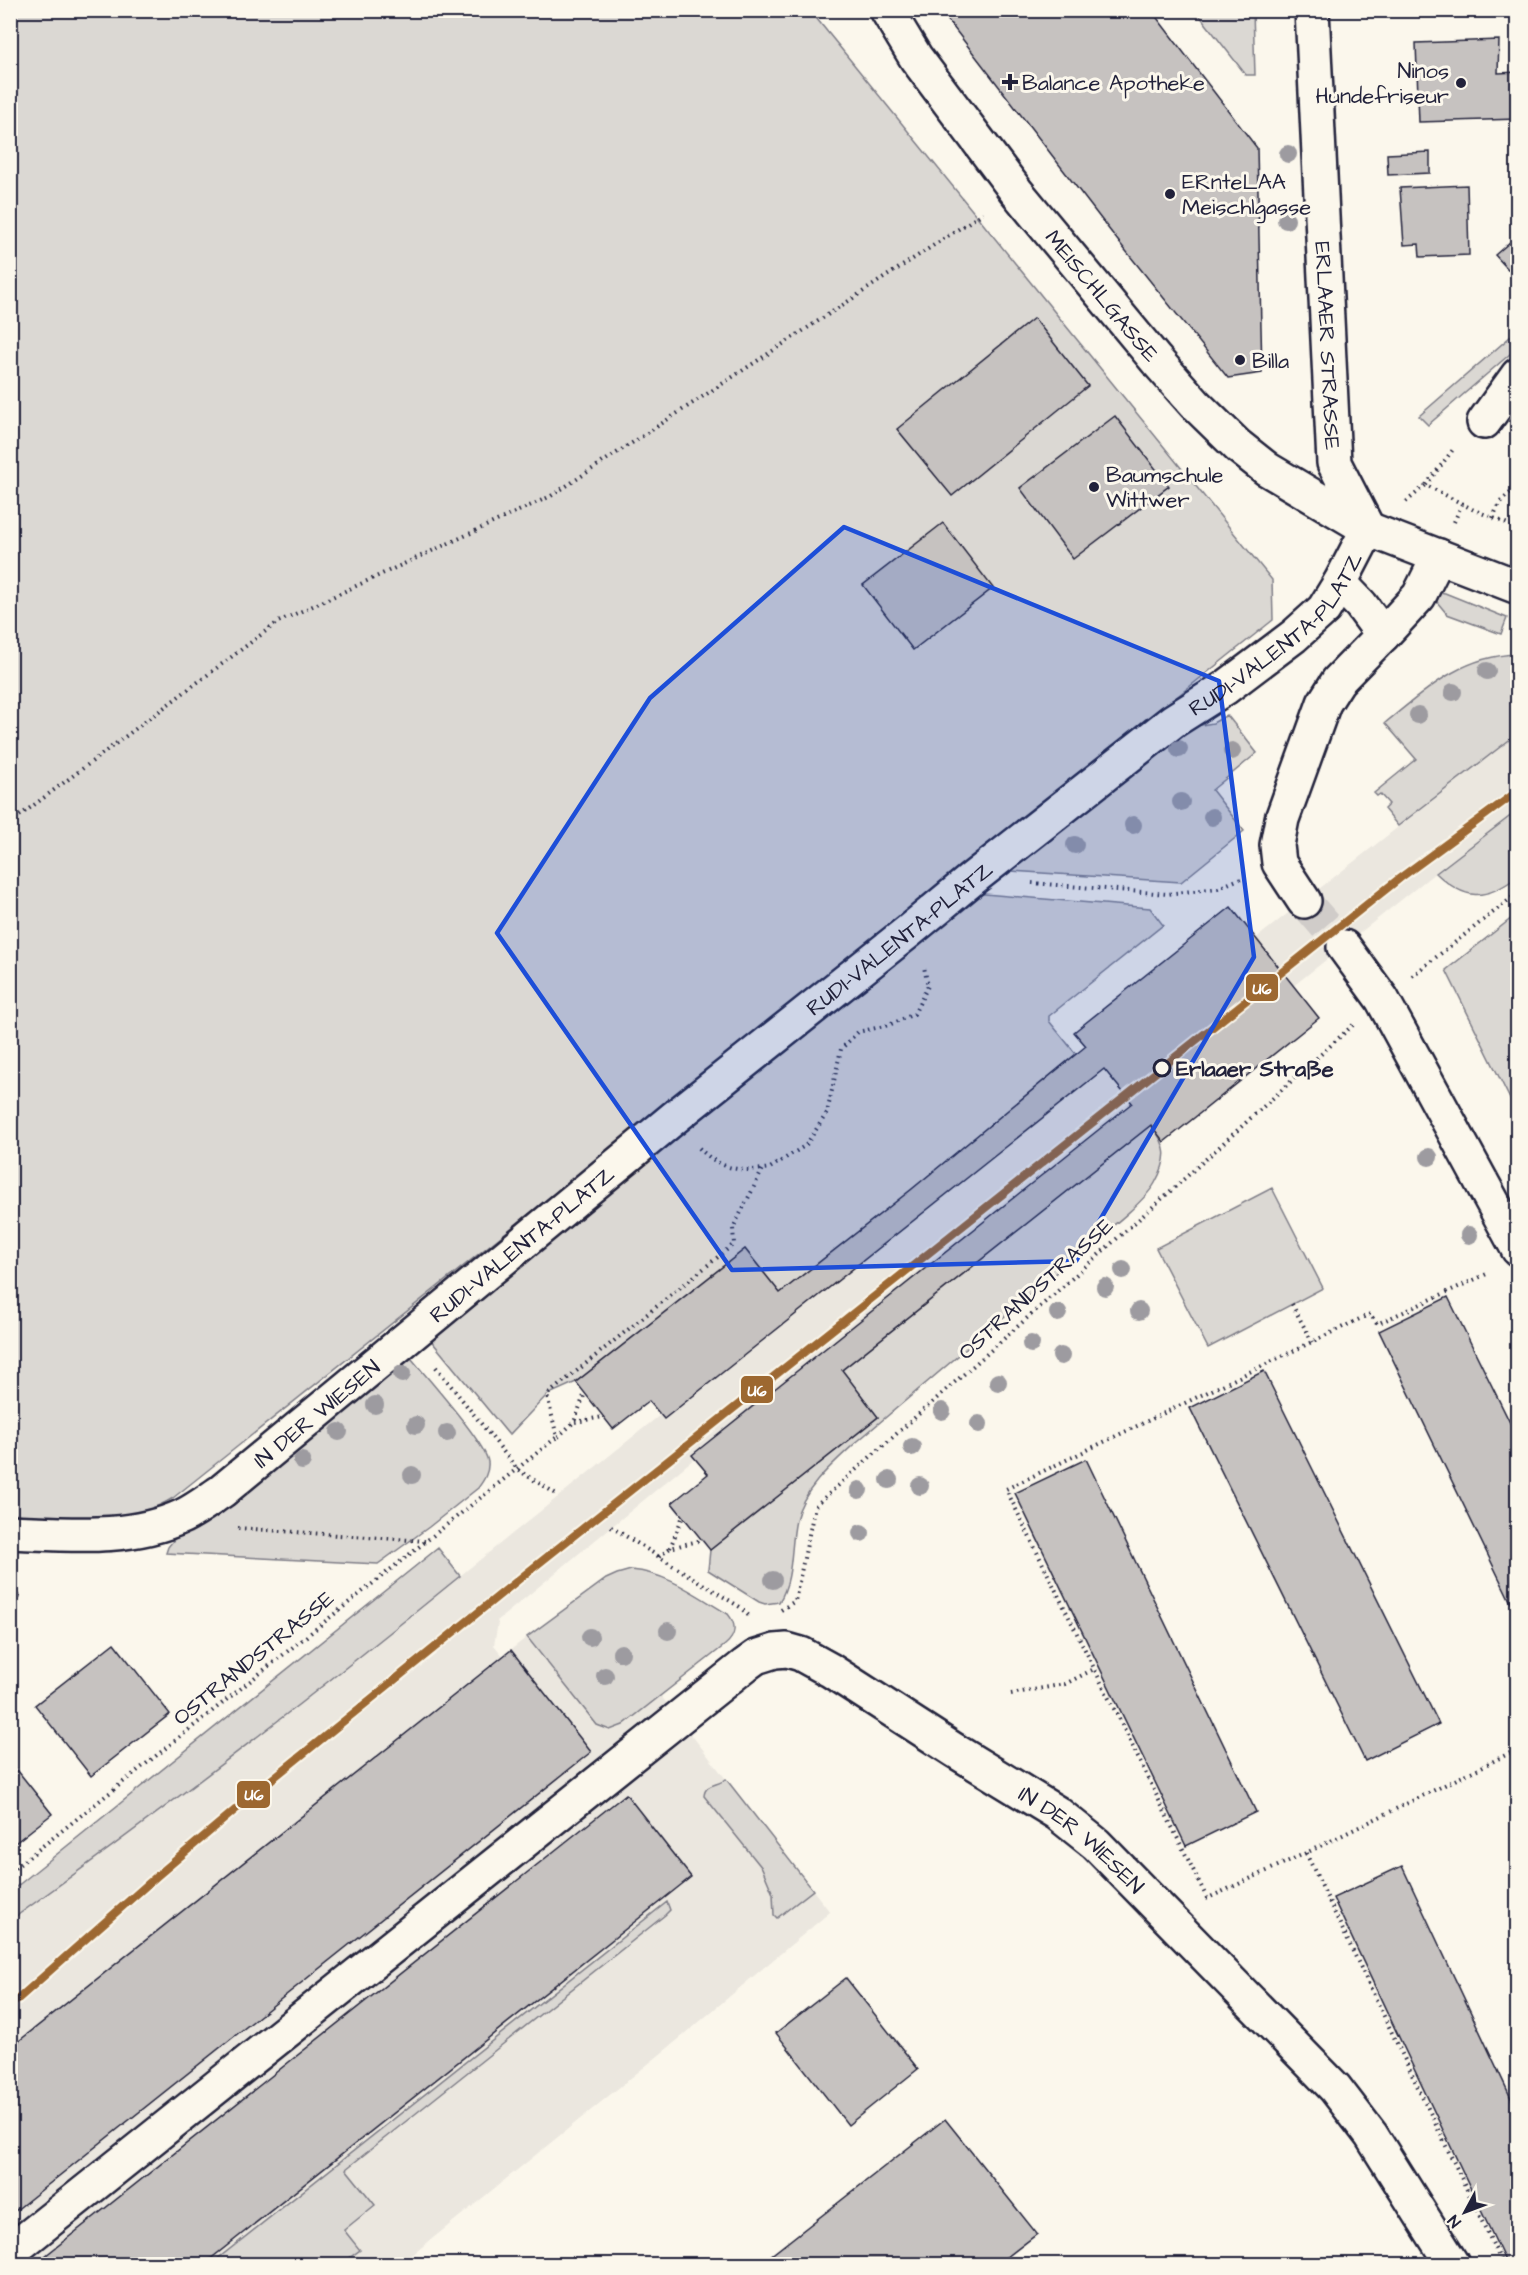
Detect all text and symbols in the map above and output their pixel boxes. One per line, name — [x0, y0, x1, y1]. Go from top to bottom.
place label: Ninos Hundefriseur — [1316, 56, 1449, 112]
place label: Balance Apotheke — [1022, 68, 1205, 99]
marker: Balance Apotheke — [1003, 75, 1017, 89]
marker: Ninos Hundefriseur — [1454, 76, 1468, 90]
place label: ERnteLAA Meischlgasse — [1182, 167, 1311, 224]
marker: ERnteLAA Meischlgasse — [1163, 187, 1177, 201]
street label: MEISCHLGASSE — [1037, 223, 1165, 369]
street label: ERLAAER STRASSE — [1306, 241, 1347, 451]
place label: Billa — [1252, 346, 1289, 377]
marker: Billa — [1233, 353, 1247, 367]
place label: Baumschule Wittwer — [1106, 460, 1224, 516]
marker: Baumschule Wittwer — [1087, 480, 1101, 494]
street label: RUDI-VALENTA-PLATZ — [1183, 547, 1370, 724]
street label: RUDI-VALENTA-PLATZ — [800, 855, 1000, 1024]
line badge: U6 — [1245, 973, 1279, 1002]
text: U6 — [1252, 978, 1272, 1000]
place label: Erlaaer Straße — [1176, 1054, 1334, 1085]
marker: Erlaaer Straße — [1153, 1059, 1171, 1077]
street label: RUDI-VALENTA-PLATZ — [423, 1159, 621, 1331]
street label: OSTRANDSTRASSE — [952, 1211, 1120, 1367]
street label: IN DER WIESEN — [247, 1353, 387, 1476]
line badge: U6 — [740, 1375, 774, 1404]
text: U6 — [747, 1380, 767, 1402]
street label: OSTRANDSTRASSE — [167, 1583, 341, 1733]
street label: IN DER WIESEN — [1012, 1779, 1151, 1902]
line badge: U6 — [236, 1780, 271, 1809]
text: U6 — [244, 1784, 264, 1806]
north arrow — [1435, 2182, 1495, 2242]
text: N — [1443, 2210, 1466, 2232]

